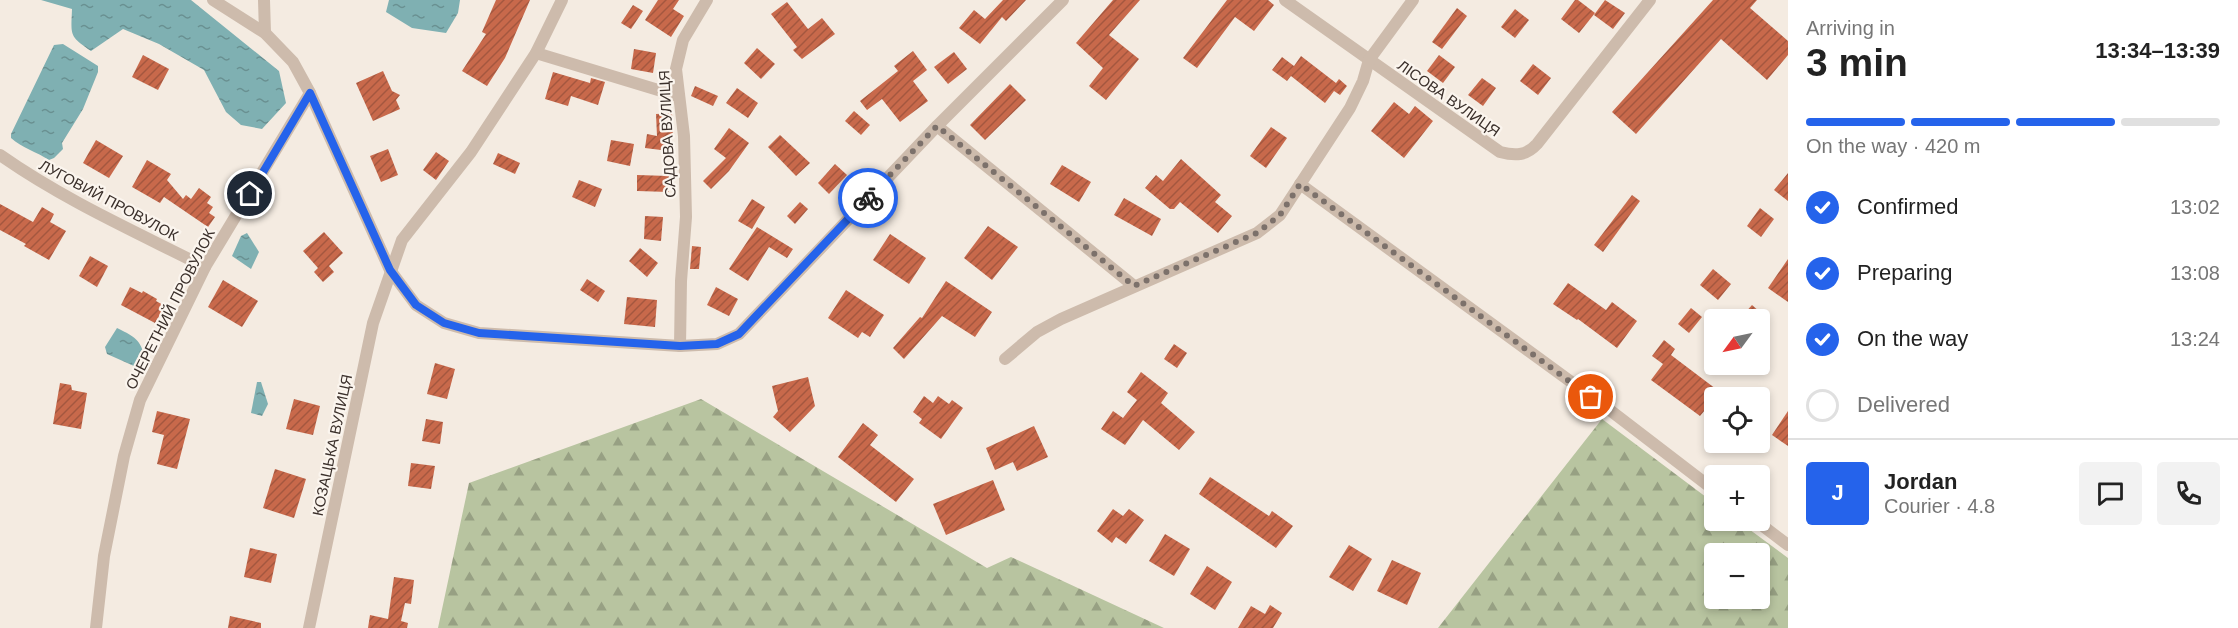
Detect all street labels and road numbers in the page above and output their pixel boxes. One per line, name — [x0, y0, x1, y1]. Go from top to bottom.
street label: ЛІСОВА ВУЛИЦЯ — [1395, 56, 1503, 140]
street label: САДОВА ВУЛИЦЯ — [655, 70, 679, 198]
street label: ЛУГОВИЙ ПРОВУЛОК — [37, 156, 182, 244]
street label: ОЧЕРЕТНИЙ ПРОВУЛОК — [122, 226, 218, 392]
street label: КОЗАЦЬКА ВУЛИЦЯ — [309, 373, 355, 517]

